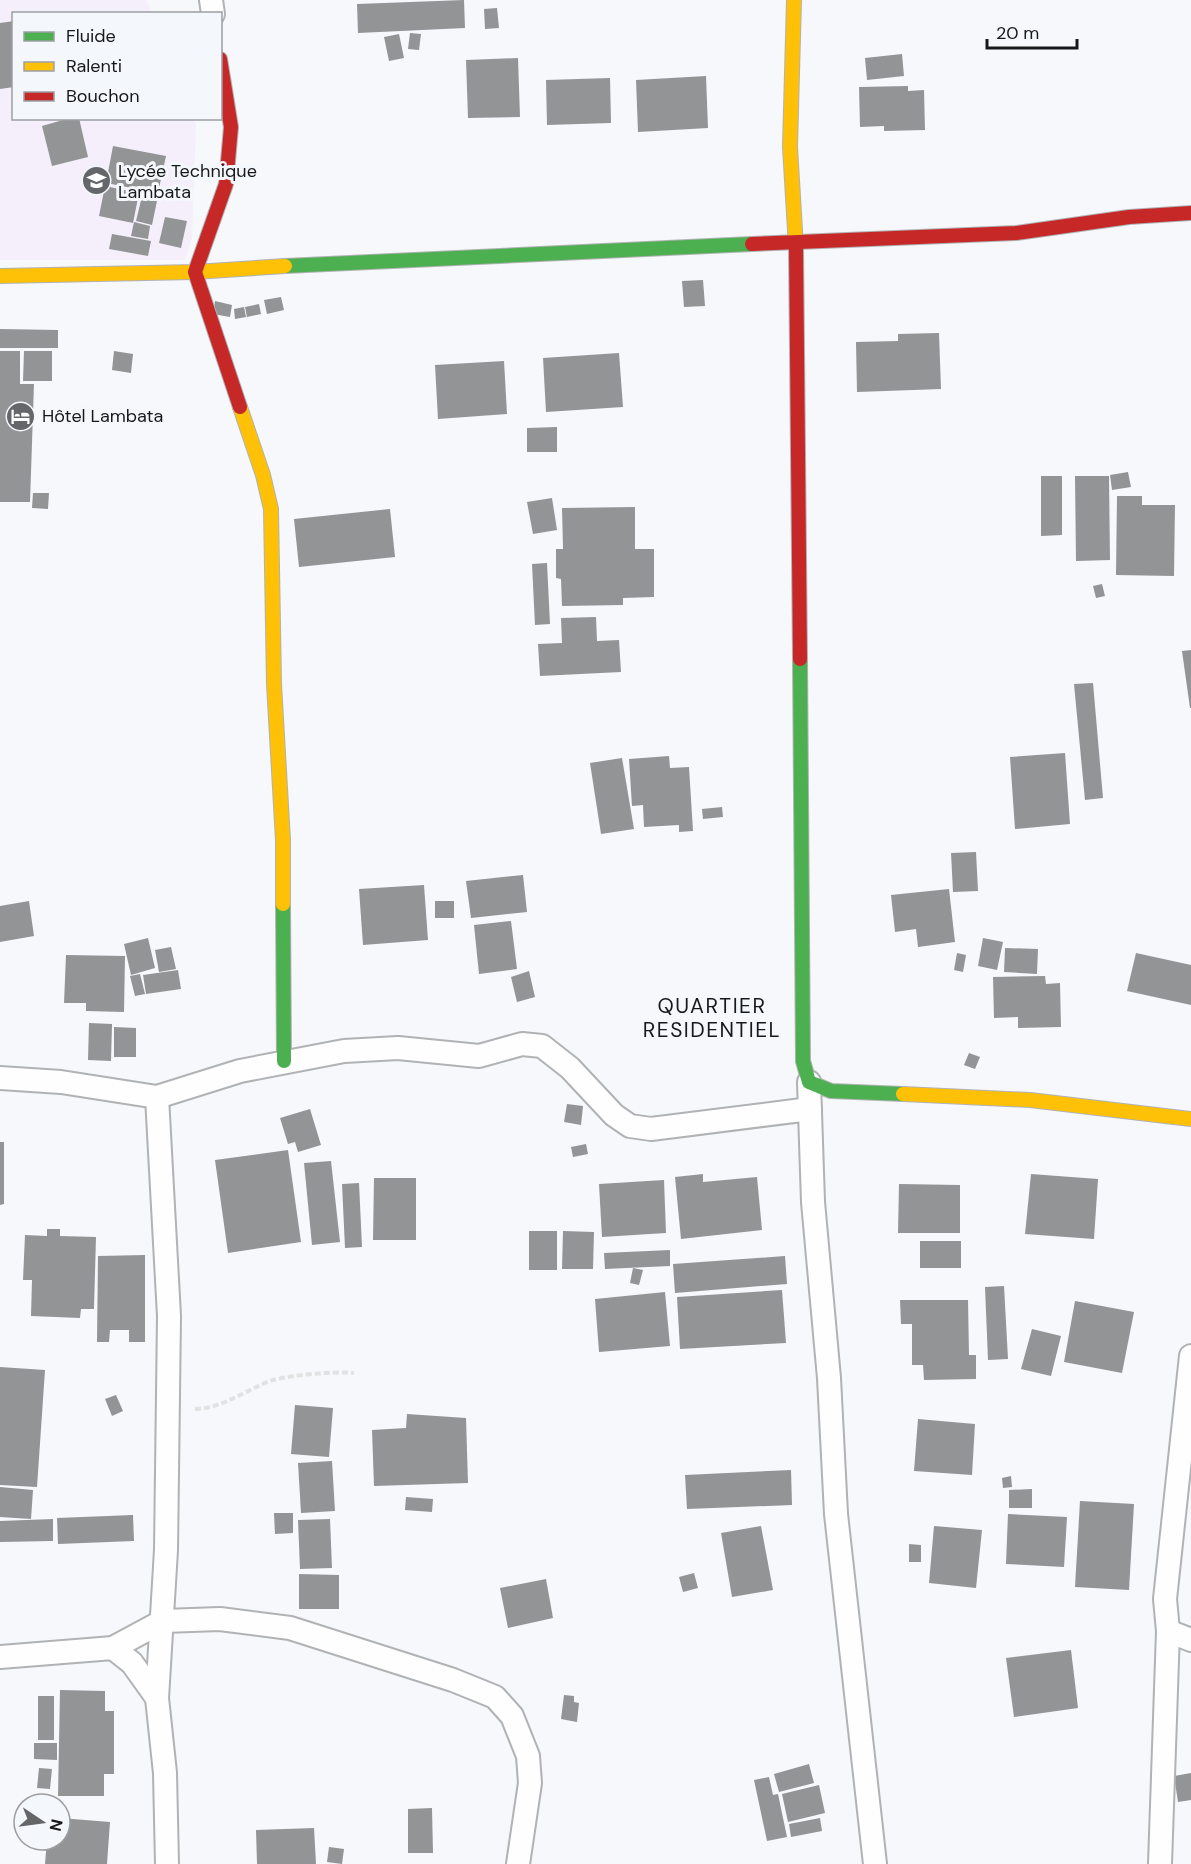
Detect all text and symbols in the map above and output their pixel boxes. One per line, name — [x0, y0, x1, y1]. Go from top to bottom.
legend — [12, 12, 222, 120]
scale bar — [987, 12, 1077, 50]
text: 20 m — [996, 21, 1039, 45]
text: Fluide — [66, 24, 116, 48]
text: Ralenti — [66, 54, 122, 78]
text: Bouchon — [66, 84, 140, 108]
place label: Lycée Technique Lambata — [118, 159, 257, 204]
school or university icon: Lycée Technique Lambata — [81, 165, 113, 197]
hotel icon: Hôtel Lambata — [5, 400, 37, 432]
place label: Hôtel Lambata — [42, 404, 163, 428]
district label: QUARTIER RESIDENTIEL — [643, 992, 781, 1044]
north arrow — [12, 1792, 72, 1852]
text: N — [45, 1817, 68, 1833]

